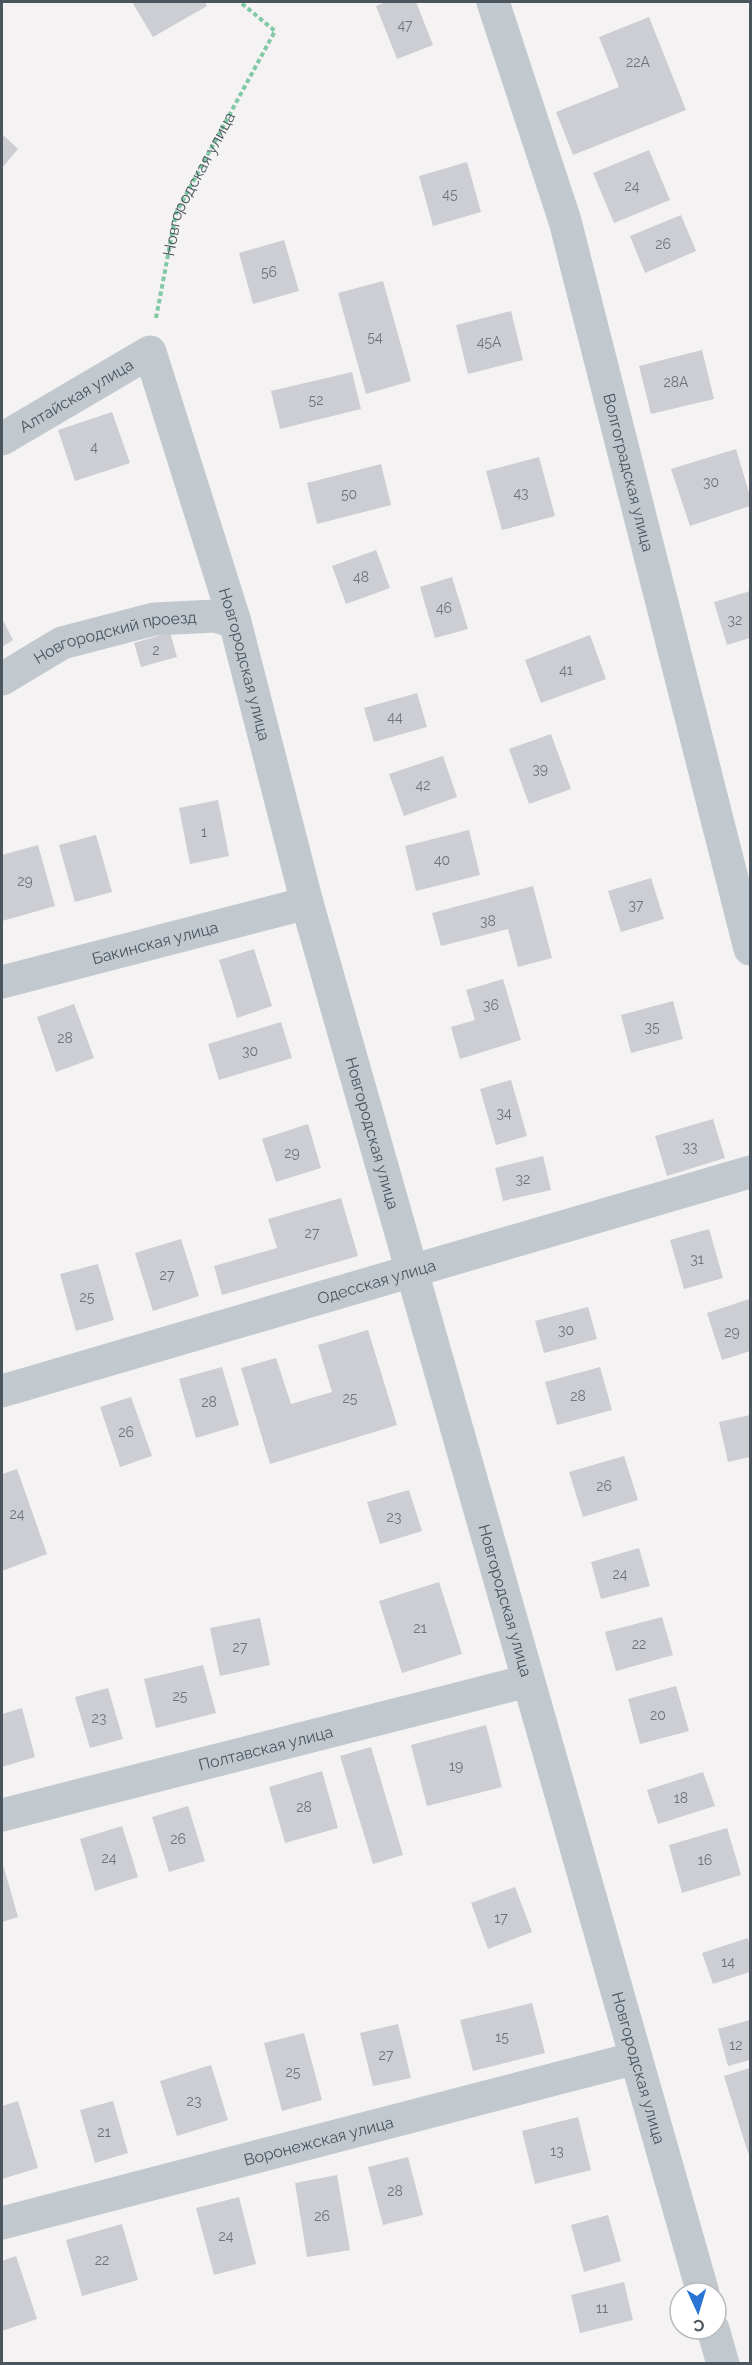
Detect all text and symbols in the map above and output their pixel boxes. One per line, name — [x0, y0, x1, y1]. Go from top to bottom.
house number: 47 — [397, 17, 413, 33]
house number: 22А — [626, 54, 651, 70]
street label: Новгородская улица — [159, 109, 239, 258]
house number: 24 — [625, 178, 640, 194]
house number: 45 — [442, 186, 458, 202]
house number: 26 — [655, 236, 671, 252]
house number: 56 — [261, 264, 277, 280]
house number: 54 — [367, 329, 383, 345]
house number: 45А — [477, 334, 502, 350]
street label: Алтайская улица — [16, 355, 137, 437]
house number: 28А — [664, 374, 689, 390]
street label: Волгоградская улица — [599, 391, 658, 554]
house number: 52 — [309, 392, 323, 408]
house number: 4 — [90, 439, 98, 455]
house number: 30 — [703, 474, 719, 490]
house number: 43 — [513, 485, 529, 501]
house number: 50 — [341, 486, 357, 502]
house number: 48 — [353, 569, 369, 585]
street label: Новгородская улица — [215, 585, 274, 743]
house number: 46 — [436, 600, 452, 616]
street label: Новгородский проезд — [30, 608, 197, 668]
house number: 32 — [728, 612, 742, 628]
house number: 2 — [152, 642, 160, 658]
house number: 41 — [559, 662, 573, 678]
house number: 44 — [387, 709, 403, 725]
house number: 39 — [532, 761, 548, 777]
house number: 42 — [416, 777, 430, 793]
house number: 1 — [201, 824, 207, 840]
house number: 40 — [434, 852, 450, 868]
house number: 29 — [17, 873, 33, 889]
house number: 37 — [629, 897, 644, 913]
house number: 38 — [480, 913, 496, 929]
street label: Бакинская улица — [90, 917, 220, 968]
house number: 36 — [483, 997, 499, 1013]
house number: 35 — [644, 1019, 660, 1035]
house number: 28 — [57, 1030, 73, 1046]
house number: 30 — [242, 1043, 258, 1059]
street label: Новгородская улица — [341, 1055, 403, 1212]
house number: 34 — [496, 1105, 512, 1121]
house number: 33 — [683, 1139, 697, 1155]
house number: 29 — [284, 1145, 300, 1161]
house number: 32 — [516, 1171, 530, 1187]
house number: 27 — [305, 1225, 320, 1241]
house number: 31 — [690, 1251, 704, 1267]
street label: Одесская улица — [315, 1256, 438, 1308]
house number: 27 — [160, 1267, 175, 1283]
house number: 25 — [80, 1289, 95, 1305]
house number: 30 — [558, 1322, 574, 1338]
house number: 29 — [724, 1324, 740, 1340]
house number: 28 — [570, 1388, 586, 1404]
house number: 25 — [343, 1390, 358, 1406]
house number: 28 — [201, 1394, 217, 1410]
house number: 26 — [118, 1424, 134, 1440]
house number: 26 — [596, 1478, 612, 1494]
house number: 24 — [10, 1506, 25, 1522]
house number: 23 — [387, 1509, 401, 1525]
street label: Новгородская улица — [474, 1522, 536, 1679]
house number: 24 — [613, 1566, 628, 1582]
house number: 21 — [413, 1620, 427, 1636]
house number: 22 — [632, 1636, 646, 1652]
house number: 27 — [233, 1639, 248, 1655]
house number: 25 — [173, 1688, 188, 1704]
house number: 20 — [650, 1707, 666, 1723]
house number: 23 — [92, 1710, 106, 1726]
street label: Полтавская улица — [196, 1722, 335, 1775]
house number: 19 — [449, 1758, 463, 1774]
house number: 18 — [674, 1790, 688, 1806]
house number: 28 — [296, 1799, 312, 1815]
house number: 26 — [170, 1831, 186, 1847]
house number: 24 — [102, 1850, 117, 1866]
house number: 16 — [698, 1852, 712, 1868]
house number: 17 — [494, 1910, 508, 1926]
house number: 14 — [721, 1954, 735, 1970]
street label: Новгородская улица — [608, 1990, 669, 2146]
house number: 15 — [495, 2029, 509, 2045]
house number: 12 — [729, 2037, 743, 2053]
house number: 27 — [379, 2047, 394, 2063]
house number: 25 — [286, 2064, 301, 2080]
house number: 23 — [187, 2093, 201, 2109]
street label: Воронежская улица — [242, 2113, 396, 2170]
house number: 21 — [97, 2124, 111, 2140]
house number: 13 — [550, 2143, 564, 2159]
house number: 28 — [387, 2183, 403, 2199]
house number: 26 — [314, 2208, 330, 2224]
house number: 24 — [219, 2228, 234, 2244]
house number: 22 — [95, 2252, 109, 2268]
north arrow — [668, 2281, 728, 2341]
house number: 11 — [596, 2300, 608, 2316]
text: С — [693, 2316, 705, 2335]

